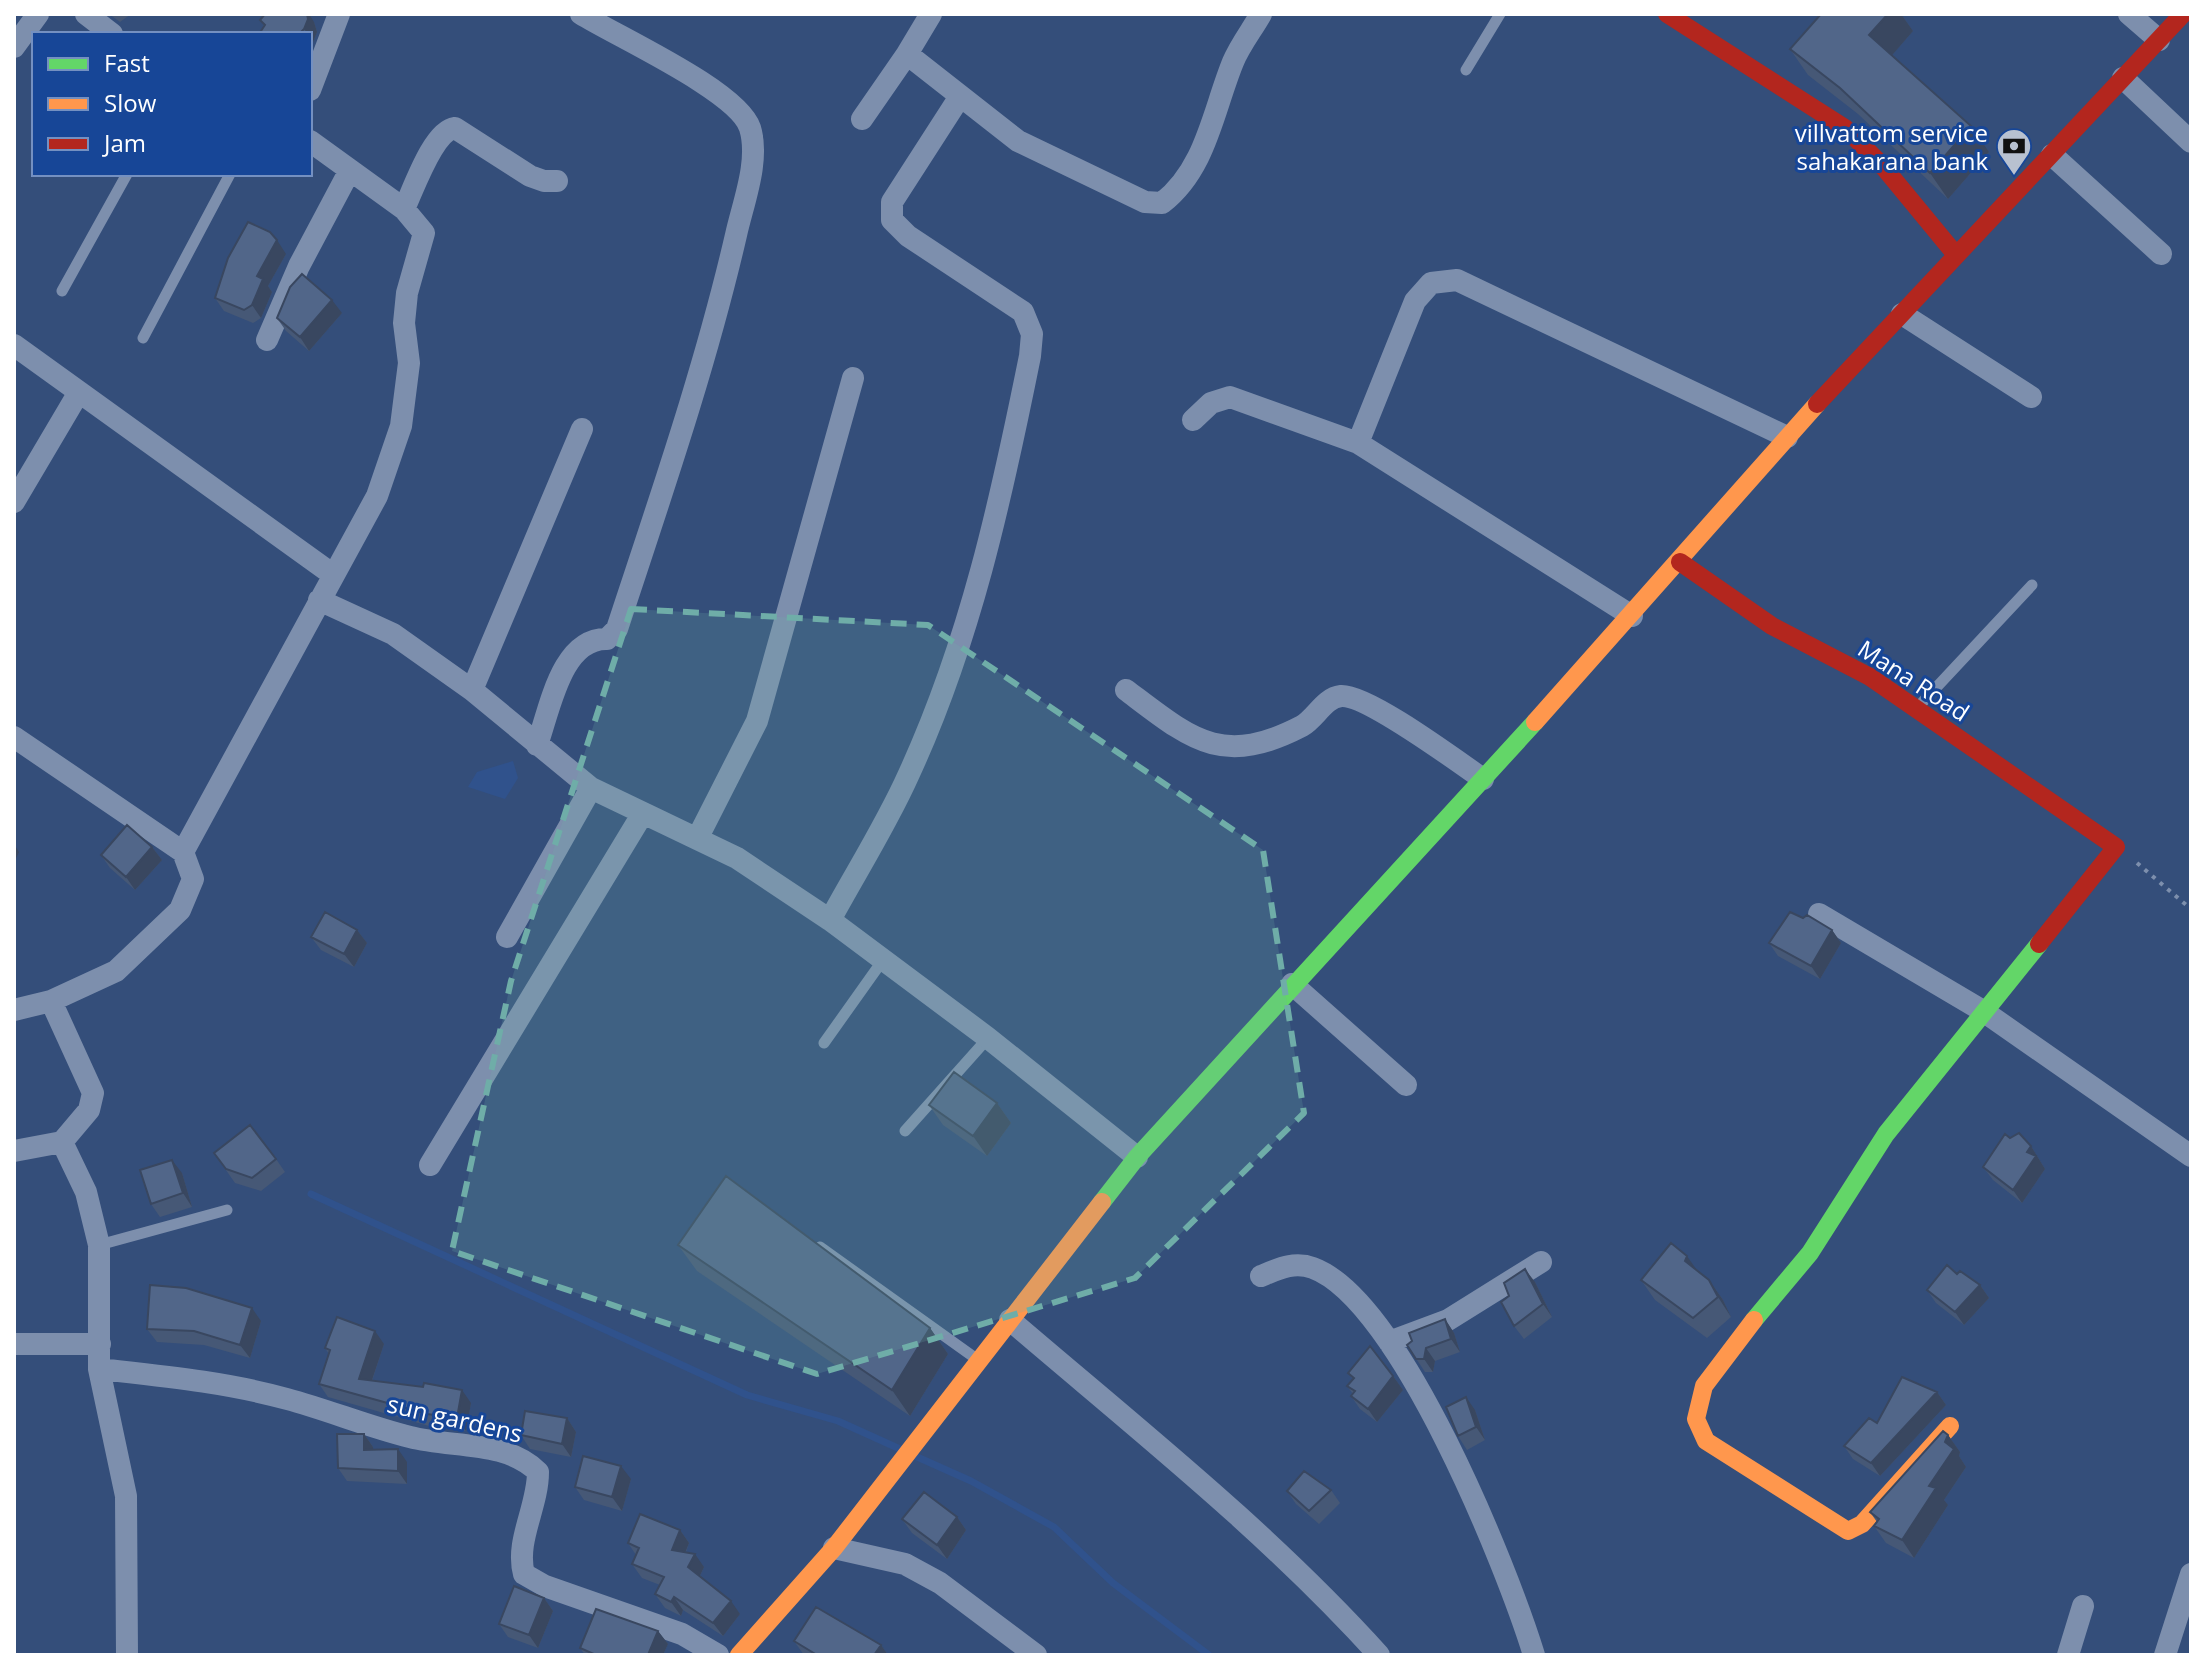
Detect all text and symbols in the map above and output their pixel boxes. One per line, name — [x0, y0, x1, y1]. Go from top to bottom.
legend — [32, 32, 312, 176]
text: Fast — [104, 46, 150, 79]
text: Slow — [104, 86, 157, 119]
place label: villvattom service sahakarana bank — [1795, 116, 1988, 177]
text: Jam — [102, 126, 146, 159]
bank icon: villvattom service sahakarana bank — [1995, 127, 2033, 177]
street label: Mana Road — [1852, 632, 1976, 728]
street label: sun gardens — [384, 1386, 526, 1450]

